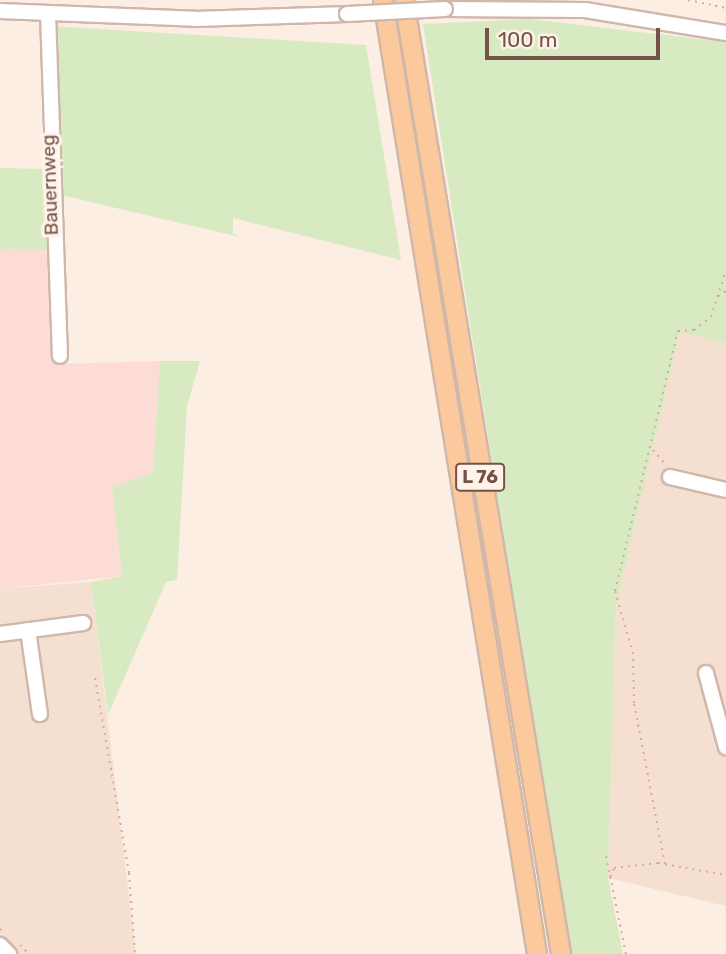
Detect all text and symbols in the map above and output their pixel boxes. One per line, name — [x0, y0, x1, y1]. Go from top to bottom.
scale bar — [488, 14, 663, 58]
text: 100 m — [498, 27, 557, 52]
street label: Bauernweg — [37, 134, 63, 236]
road number: L 76 — [454, 462, 506, 491]

